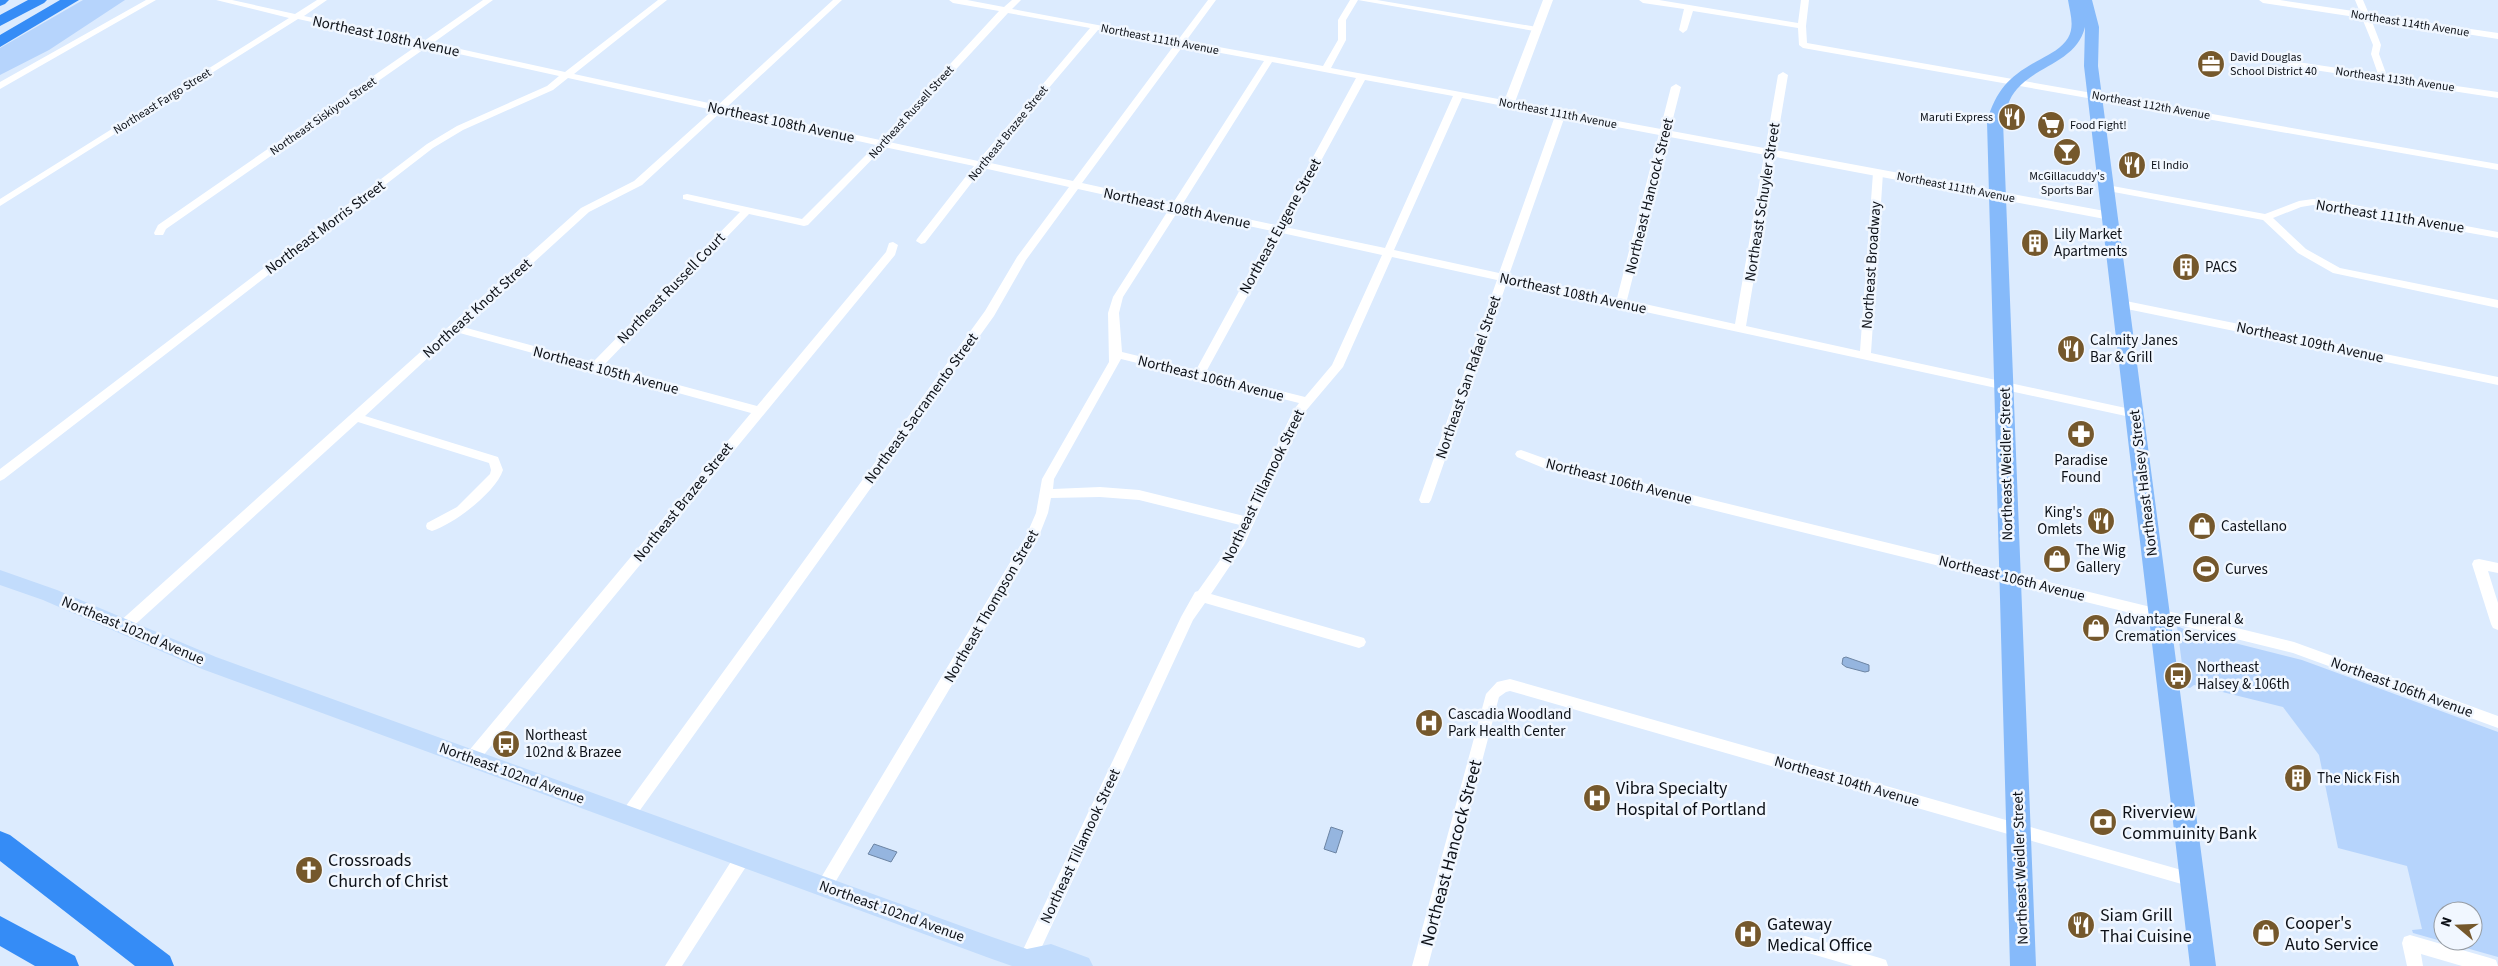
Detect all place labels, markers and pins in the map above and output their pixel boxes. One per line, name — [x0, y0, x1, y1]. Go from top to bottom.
office icon: David Douglas School District 40 — [2196, 49, 2226, 79]
place label: David Douglas School District 40 — [2230, 49, 2317, 80]
restaurant icon: Maruti Express — [1997, 102, 2027, 132]
place label: Maruti Express — [1920, 109, 1993, 126]
supermarket icon: Food Fight! — [2036, 110, 2066, 140]
place label: Food Fight! — [2070, 117, 2127, 134]
bar icon: McGillacuddy's Sports Bar — [2052, 137, 2082, 167]
restaurant icon: El Indio — [2117, 150, 2147, 180]
place label: El Indio — [2151, 157, 2189, 174]
place label: McGillacuddy's Sports Bar — [2029, 168, 2105, 199]
place label: Lily Market Apartments — [2054, 224, 2127, 262]
building icon: Lily Market Apartments — [2020, 228, 2050, 258]
building icon: PACS — [2171, 252, 2201, 282]
place label: PACS — [2205, 257, 2237, 278]
place label: Calmity Janes Bar & Grill — [2090, 330, 2178, 368]
restaurant icon: Calmity Janes Bar & Grill — [2056, 334, 2086, 364]
pharmacy icon: Paradise Found — [2066, 419, 2096, 449]
place label: Paradise Found — [2054, 450, 2108, 488]
place label: King's Omlets — [2037, 502, 2082, 540]
restaurant icon: King's Omlets — [2086, 506, 2116, 536]
shop icon: Castellano — [2187, 511, 2217, 541]
place label: Castellano — [2221, 516, 2287, 537]
place label: The Wig Gallery — [2076, 540, 2126, 578]
shop icon: The Wig Gallery — [2042, 544, 2072, 574]
sports icon: Curves — [2191, 554, 2221, 584]
place label: Curves — [2225, 559, 2268, 580]
place label: Advantage Funeral & Cremation Services — [2115, 609, 2243, 647]
shop icon: Advantage Funeral & Cremation Services — [2081, 613, 2111, 643]
place label: Northeast Halsey & 106th — [2197, 657, 2290, 695]
bus stop icon: Northeast Halsey & 106th — [2163, 661, 2193, 691]
place label: Cascadia Woodland Park Health Center — [1448, 704, 1572, 742]
hospital icon: Cascadia Woodland Park Health Center — [1414, 708, 1444, 738]
place label: Northeast 102nd & Brazee — [525, 725, 621, 763]
bus stop icon: Northeast 102nd & Brazee — [491, 729, 521, 759]
building icon: The Nick Fish — [2283, 763, 2313, 793]
place label: The Nick Fish — [2317, 768, 2400, 789]
place label: Vibra Specialty Hospital of Portland — [1616, 776, 1766, 822]
hospital icon: Vibra Specialty Hospital of Portland — [1582, 783, 1612, 813]
place label: Riverview Commuinity Bank — [2122, 800, 2257, 846]
bank icon: Riverview Commuinity Bank — [2088, 807, 2118, 837]
place label: Crossroads Church of Christ — [328, 848, 448, 894]
church icon: Crossroads Church of Christ — [294, 855, 324, 885]
place label: Siam Grill Thai Cuisine — [2100, 903, 2192, 949]
restaurant icon: Siam Grill Thai Cuisine — [2066, 910, 2096, 940]
place label: Cooper's Auto Service — [2285, 911, 2379, 957]
place label: Gateway Medical Office — [1767, 912, 1872, 958]
shop icon: Cooper's Auto Service — [2251, 918, 2281, 948]
hospital icon: Gateway Medical Office — [1733, 919, 1763, 949]

